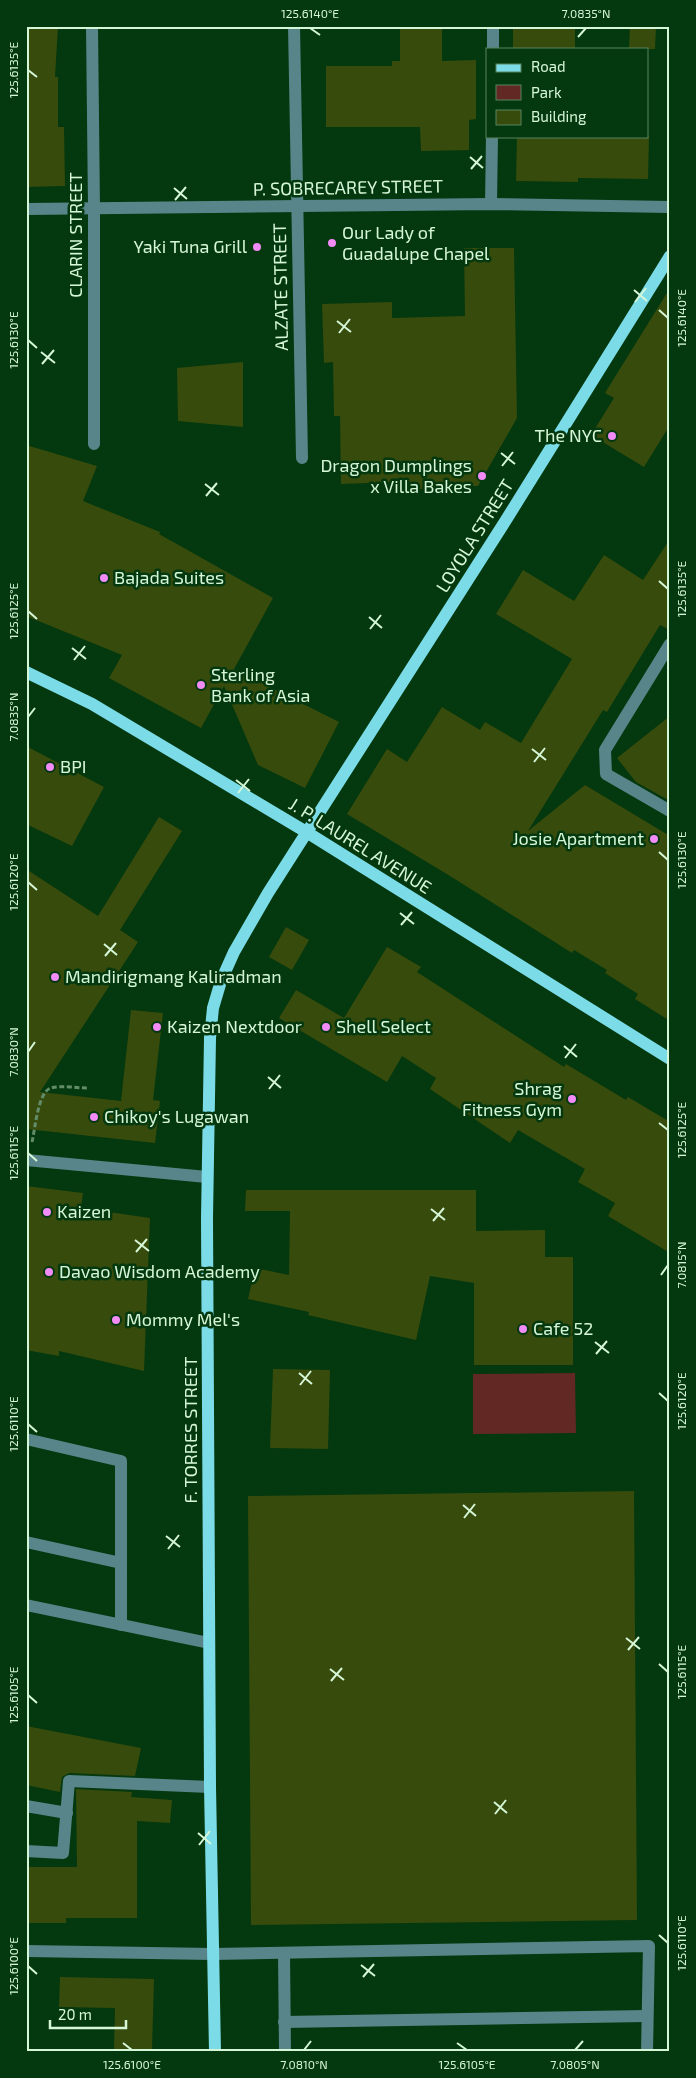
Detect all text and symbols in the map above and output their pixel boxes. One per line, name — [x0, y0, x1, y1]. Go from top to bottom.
text: 125.6140°E — [281, 6, 339, 20]
text: 7.0835°N — [562, 6, 610, 20]
text: 125.6135°E — [6, 41, 20, 98]
legend — [486, 48, 648, 138]
text: Road — [531, 57, 566, 75]
text: Park — [531, 83, 562, 101]
text: Building — [531, 107, 587, 125]
street label: CLARIN STREET — [64, 172, 86, 298]
street label: P. SOBRECAREY STREET — [253, 174, 444, 200]
place label: Our Lady of Guadalupe Chapel — [342, 221, 490, 264]
street label: ALZATE STREET — [268, 222, 292, 351]
place label: Yaki Tuna Grill — [134, 235, 248, 257]
marker: Our Lady of Guadalupe Chapel — [326, 237, 338, 249]
marker: Yaki Tuna Grill — [251, 241, 263, 253]
text: 125.6140°E — [674, 289, 688, 347]
text: 125.6130°E — [6, 311, 20, 369]
place label: The NYC — [534, 424, 602, 446]
marker: The NYC — [606, 430, 618, 442]
place label: Dragon Dumplings x Villa Bakes — [320, 454, 472, 497]
marker: Dragon Dumplings x Villa Bakes — [476, 470, 488, 482]
street label: LOYOLA STREET — [431, 474, 518, 596]
text: 125.6135°E — [674, 560, 688, 617]
place label: Bajada Suites — [114, 566, 224, 588]
marker: Bajada Suites — [98, 572, 110, 584]
text: 125.6125°E — [6, 582, 20, 639]
place label: Sterling Bank of Asia — [211, 663, 310, 706]
marker: Sterling Bank of Asia — [195, 679, 207, 691]
text: 7.0835°N — [6, 693, 20, 741]
place label: BPI — [60, 755, 87, 777]
marker: BPI — [44, 761, 56, 773]
street label: J. P. LAUREL AVENUE — [285, 792, 436, 898]
place label: Josie Apartment — [512, 827, 644, 849]
text: 125.6130°E — [674, 831, 688, 889]
marker: Josie Apartment — [648, 833, 660, 845]
text: 125.6120°E — [6, 853, 20, 911]
place label: Mandirigmang Kaliradman — [65, 965, 282, 987]
marker: Mandirigmang Kaliradman — [49, 971, 61, 983]
place label: Kaizen Nextdoor — [167, 1015, 302, 1037]
place label: Shell Select — [336, 1015, 431, 1037]
marker: Kaizen Nextdoor — [151, 1021, 163, 1033]
marker: Shell Select — [320, 1021, 332, 1033]
text: 7.0830°N — [6, 1027, 20, 1077]
place label: Shrag Fitness Gym — [462, 1077, 562, 1120]
marker: Shrag Fitness Gym — [566, 1093, 578, 1105]
text: 125.6125°E — [674, 1101, 688, 1158]
place label: Chikoy's Lugawan — [104, 1105, 249, 1127]
marker: Chikoy's Lugawan — [88, 1111, 100, 1123]
text: 125.6115°E — [6, 1125, 20, 1180]
place label: Kaizen — [57, 1200, 111, 1222]
marker: Kaizen — [41, 1206, 53, 1218]
text: 7.0815°N — [674, 1242, 688, 1288]
place label: Davao Wisdom Academy — [59, 1260, 260, 1282]
marker: Davao Wisdom Academy — [43, 1266, 55, 1278]
place label: Mommy Mel's — [126, 1308, 240, 1330]
marker: Mommy Mel's — [110, 1314, 122, 1326]
place label: Cafe 52 — [533, 1317, 593, 1339]
marker: Cafe 52 — [517, 1323, 529, 1335]
street label: F. TORRES STREET — [179, 1356, 201, 1504]
text: 125.6120°E — [674, 1372, 688, 1430]
text: 125.6110°E — [6, 1396, 20, 1452]
text: 125.6115°E — [674, 1644, 688, 1699]
text: 125.6105°E — [6, 1666, 20, 1724]
text: 125.6110°E — [674, 1915, 688, 1971]
text: 125.6100°E — [6, 1937, 20, 1995]
scale bar — [50, 1998, 126, 2030]
text: 20 m — [58, 2005, 92, 2023]
text: 125.6100°E — [103, 2057, 161, 2071]
text: 7.0810°N — [280, 2057, 328, 2071]
text: 125.6105°E — [438, 2057, 496, 2071]
text: 7.0805°N — [550, 2057, 600, 2071]

